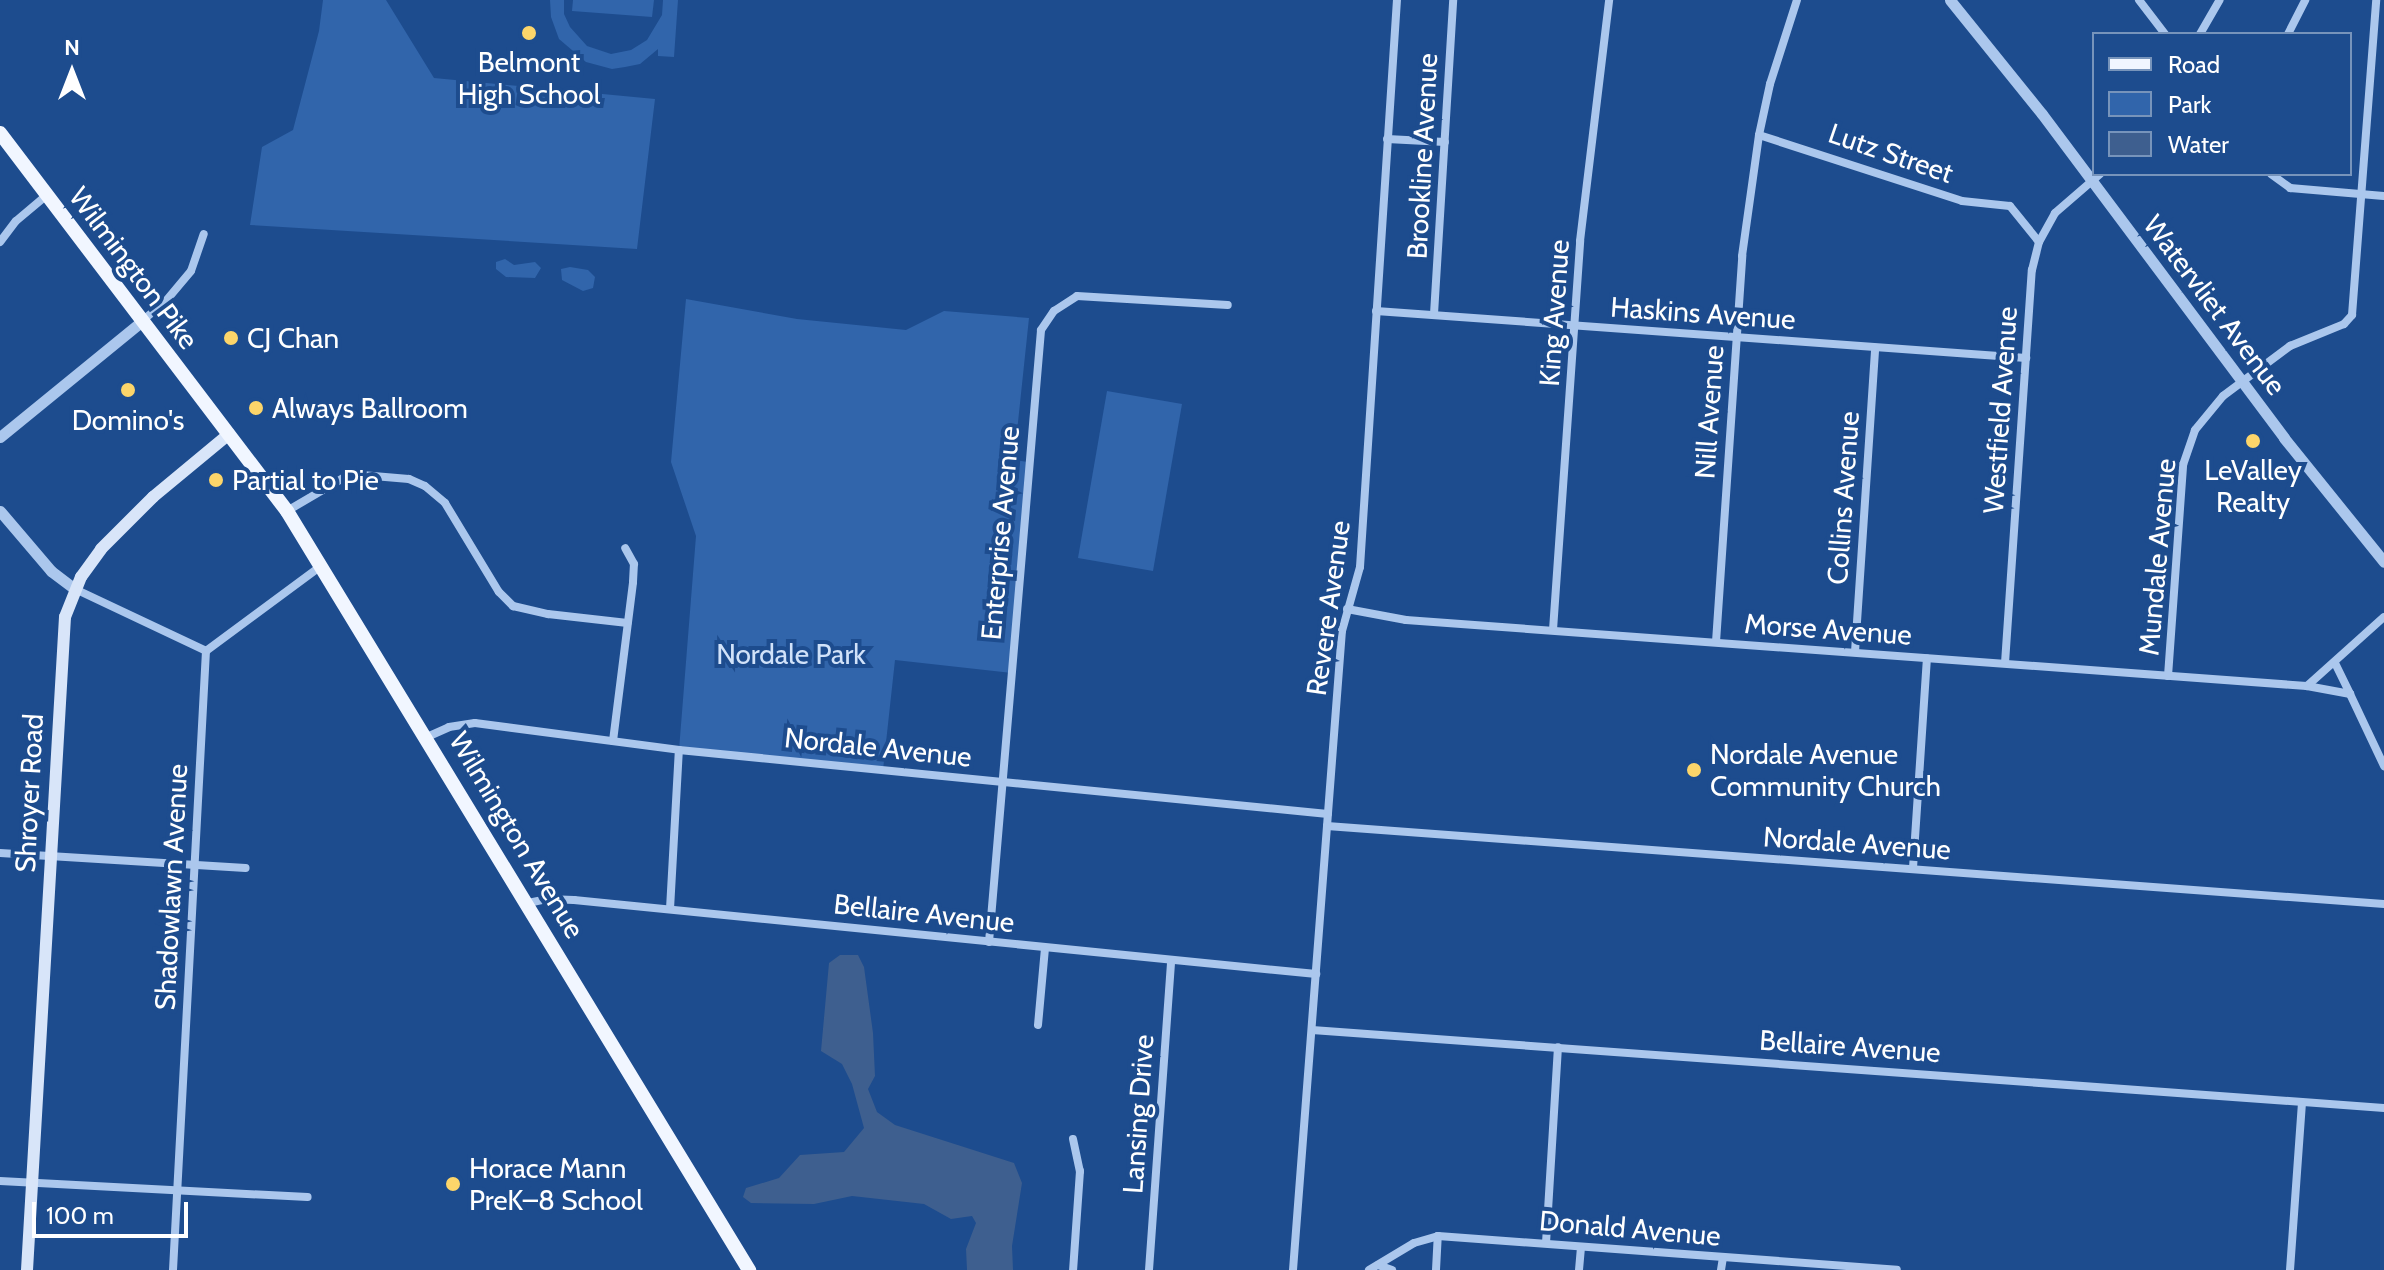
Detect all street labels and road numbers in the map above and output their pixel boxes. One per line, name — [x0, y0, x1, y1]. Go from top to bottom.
street label: Brookline Avenue — [1400, 52, 1444, 260]
street label: Lutz Street — [1824, 116, 1958, 190]
street label: Wilmington Pike — [62, 181, 206, 355]
street label: Watervliet Avenue — [2137, 209, 2293, 401]
street label: King Avenue — [1532, 238, 1576, 388]
street label: Haskins Avenue — [1609, 290, 1797, 336]
street label: Westfield Avenue — [1976, 305, 2024, 515]
street label: Nill Avenue — [1688, 344, 1730, 480]
street label: Collins Avenue — [1820, 410, 1866, 586]
street label: Enterprise Avenue — [974, 425, 1026, 641]
street label: Mundale Avenue — [2132, 457, 2182, 657]
street label: Revere Avenue — [1299, 518, 1357, 698]
street label: Morse Avenue — [1743, 606, 1913, 652]
street label: Shroyer Road — [8, 713, 50, 873]
street label: Nordale Avenue — [783, 720, 973, 774]
street label: Wilmington Avenue — [442, 726, 592, 944]
street label: Shadowlawn Avenue — [148, 763, 194, 1011]
street label: Nordale Avenue — [1762, 820, 1952, 866]
street label: Bellaire Avenue — [832, 887, 1016, 939]
street label: Bellaire Avenue — [1758, 1023, 1942, 1069]
street label: Lansing Drive — [1116, 1033, 1160, 1195]
street label: Donald Avenue — [1538, 1203, 1722, 1253]

